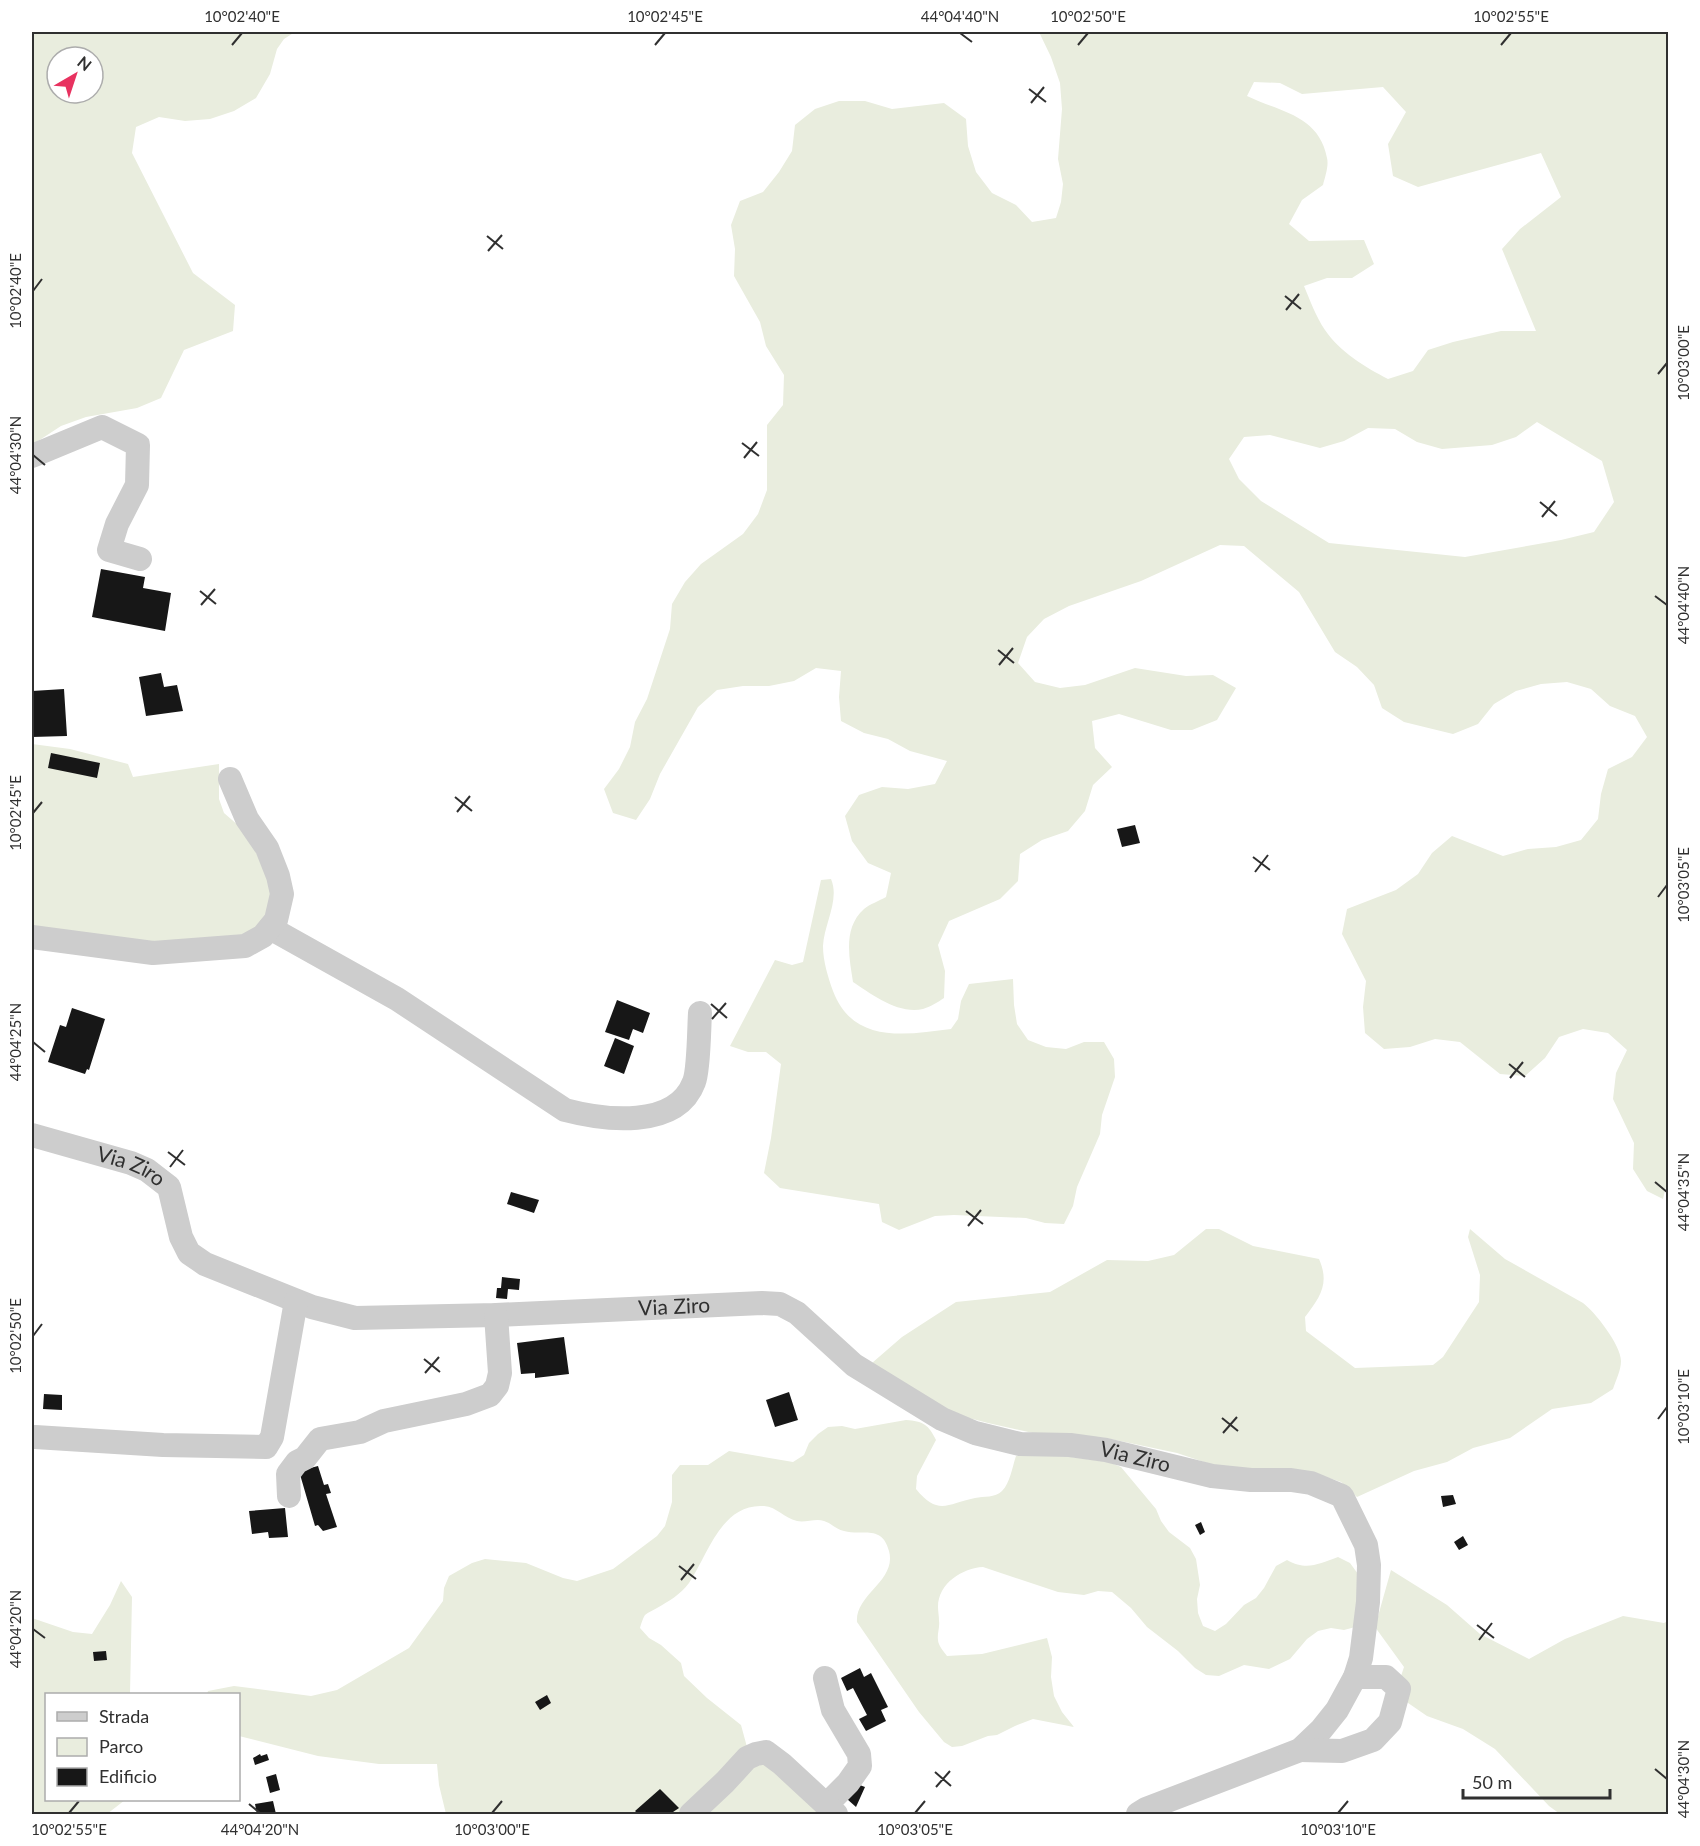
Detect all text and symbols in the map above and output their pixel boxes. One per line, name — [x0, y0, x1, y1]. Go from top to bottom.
text: 10°02'40"E — [204, 7, 280, 25]
text: 10°02'45"E — [627, 7, 703, 25]
text: 44°04'40"N — [921, 7, 999, 25]
text: 10°02'50"E — [1050, 7, 1126, 25]
text: 10°02'55"E — [1473, 7, 1549, 25]
north arrow — [45, 45, 105, 105]
text: N — [74, 52, 96, 74]
text: 10°02'40"E — [6, 253, 24, 329]
text: 10°03'00"E — [1674, 325, 1692, 401]
text: 44°04'30"N — [6, 416, 24, 494]
text: 44°04'40"N — [1674, 566, 1692, 644]
text: 10°02'45"E — [6, 775, 24, 851]
text: 10°03'05"E — [1674, 847, 1692, 923]
text: 44°04'25"N — [6, 1003, 24, 1081]
street label: Via Ziro — [94, 1140, 171, 1191]
text: 44°04'35"N — [1674, 1153, 1692, 1231]
street label: Via Ziro — [638, 1291, 711, 1320]
text: 10°02'50"E — [6, 1298, 24, 1374]
text: 10°03'10"E — [1674, 1369, 1692, 1445]
street label: Via Ziro — [1098, 1435, 1173, 1476]
text: 44°04'20"N — [6, 1590, 24, 1668]
legend — [45, 1693, 240, 1801]
text: Strada — [99, 1705, 149, 1727]
text: Parco — [99, 1735, 143, 1757]
text: 44°04'30"N — [1674, 1740, 1692, 1818]
scale bar — [1463, 1762, 1610, 1800]
text: Edificio — [99, 1765, 157, 1787]
text: 50 m — [1472, 1771, 1512, 1793]
text: 10°02'55"E — [31, 1820, 107, 1838]
text: 44°04'20"N — [221, 1820, 299, 1838]
text: 10°03'00"E — [454, 1820, 530, 1838]
text: 10°03'05"E — [877, 1820, 953, 1838]
text: 10°03'10"E — [1300, 1820, 1376, 1838]

